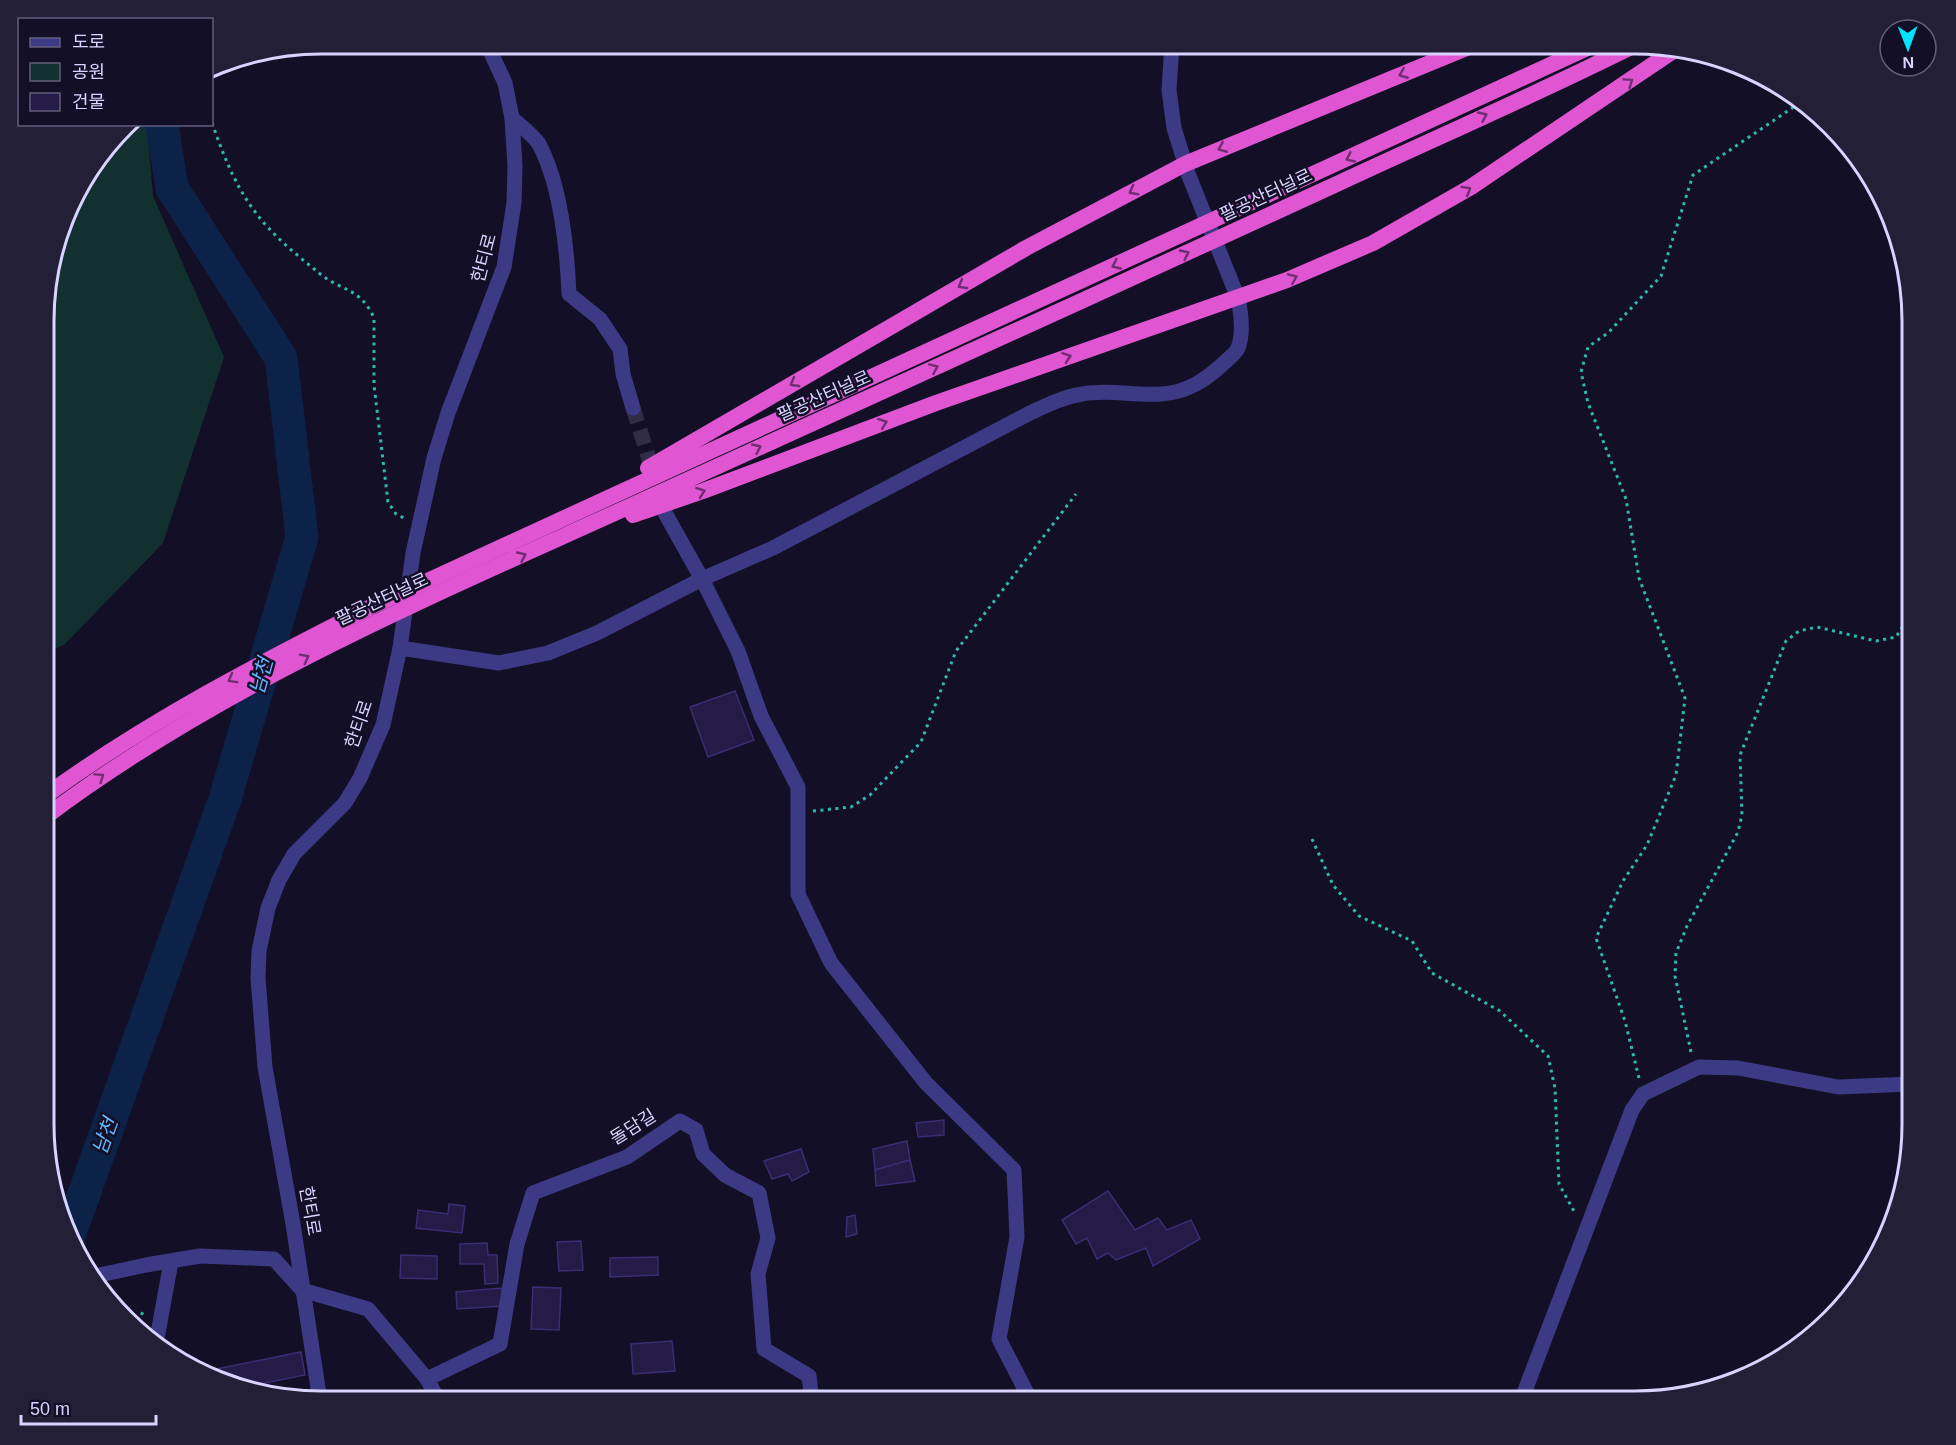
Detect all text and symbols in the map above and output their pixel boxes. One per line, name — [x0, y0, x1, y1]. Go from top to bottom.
legend — [18, 18, 213, 126]
north arrow — [1878, 18, 1938, 78]
text: 도로 — [72, 32, 105, 52]
text: N — [1902, 54, 1914, 71]
text: 공원 — [72, 62, 105, 82]
one-way arrow — [1398, 67, 1409, 79]
one-way arrow — [1622, 78, 1633, 89]
text: 건물 — [72, 92, 105, 112]
one-way arrow — [1477, 112, 1488, 124]
one-way arrow — [1217, 141, 1228, 153]
one-way arrow — [1346, 150, 1357, 162]
street label: 팔공산터널로 — [1217, 165, 1315, 225]
one-way arrow — [1129, 184, 1139, 195]
one-way arrow — [1460, 185, 1471, 197]
street label: 한티로 — [468, 231, 500, 285]
one-way arrow — [1178, 250, 1189, 262]
one-way arrow — [1111, 258, 1122, 270]
one-way arrow — [1286, 273, 1297, 285]
one-way arrow — [958, 278, 968, 289]
one-way arrow — [1061, 352, 1072, 365]
one-way arrow — [928, 363, 939, 375]
street label: 팔공산터널로 — [775, 367, 873, 425]
one-way arrow — [790, 376, 800, 387]
one-way arrow — [877, 417, 888, 430]
one-way arrow — [750, 444, 761, 456]
one-way arrow — [695, 487, 706, 500]
one-way arrow — [515, 551, 526, 563]
street label: 팔공산터널로 — [333, 569, 431, 629]
water label: 남천 — [245, 653, 277, 697]
one-way arrow — [299, 654, 310, 665]
one-way arrow — [228, 672, 238, 683]
street label: 한티로 — [341, 697, 377, 751]
one-way arrow — [94, 773, 105, 784]
street label: 돌담길 — [607, 1105, 659, 1149]
water label: 남천 — [88, 1113, 123, 1157]
street label: 한티로 — [296, 1185, 324, 1237]
scale bar — [21, 1388, 156, 1426]
text: 50 m — [30, 1399, 70, 1419]

